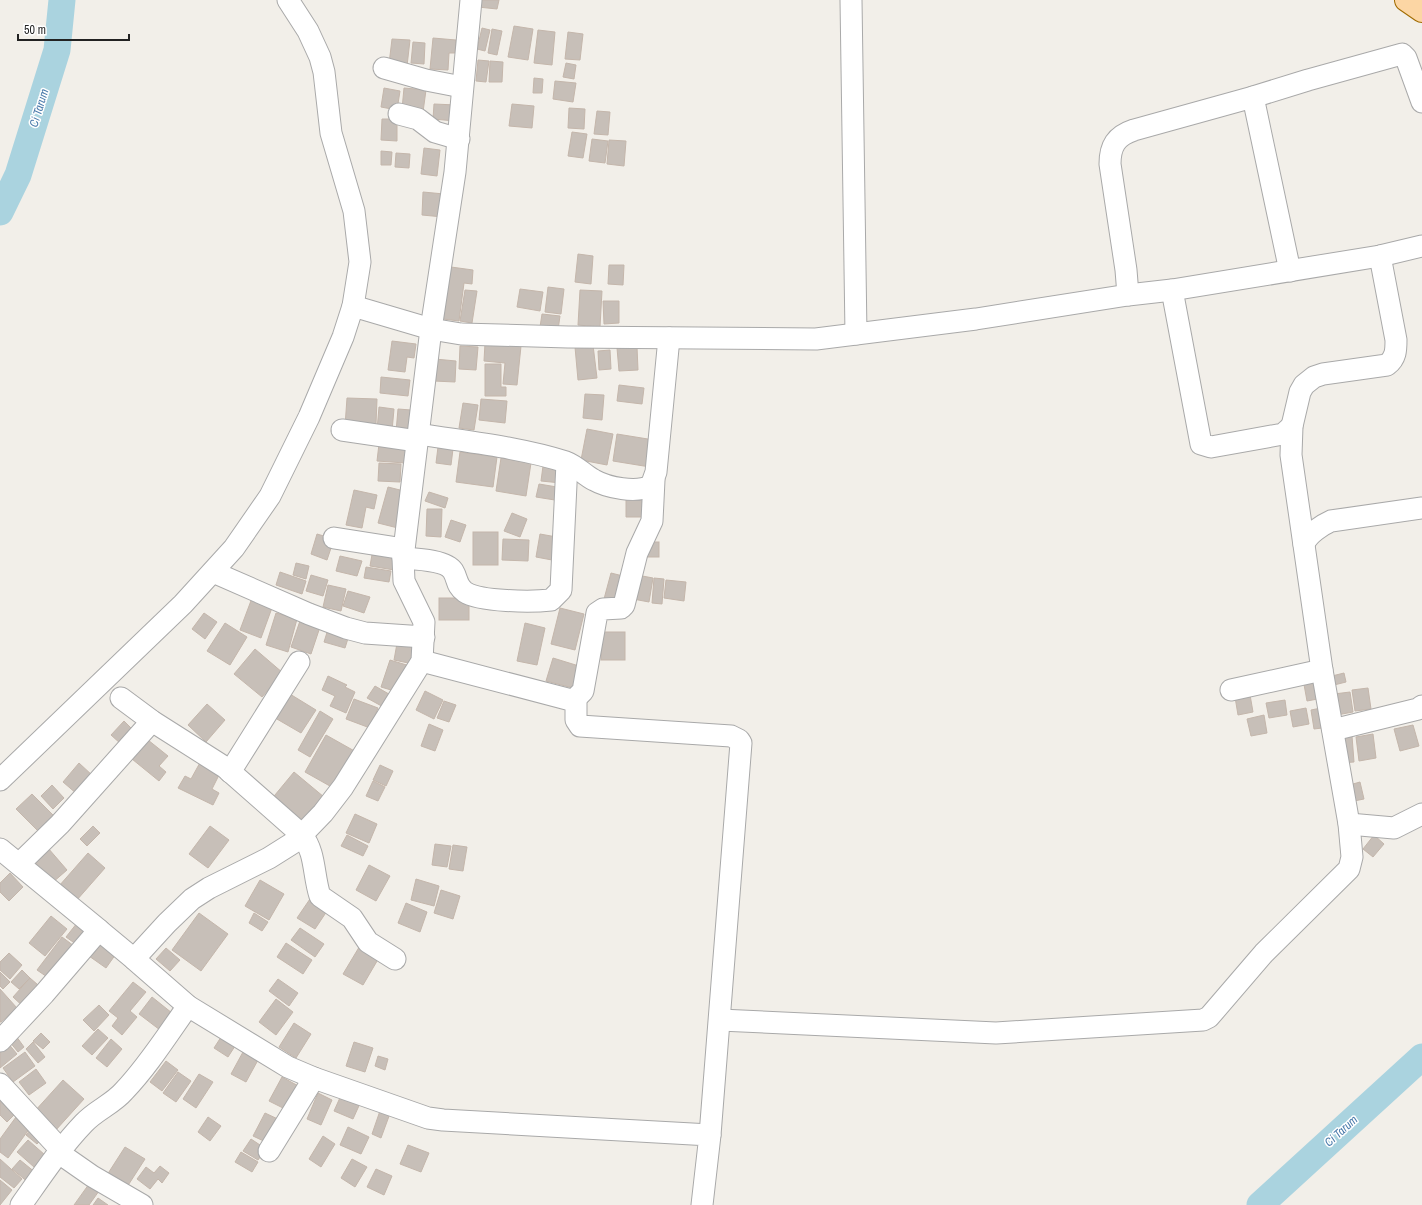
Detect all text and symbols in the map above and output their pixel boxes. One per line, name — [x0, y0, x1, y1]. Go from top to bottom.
scale bar — [18, 16, 129, 42]
text: 50 m — [24, 22, 46, 38]
water label: Ci Tarum — [26, 87, 52, 129]
water label: Ci Tarum — [1321, 1112, 1361, 1150]

